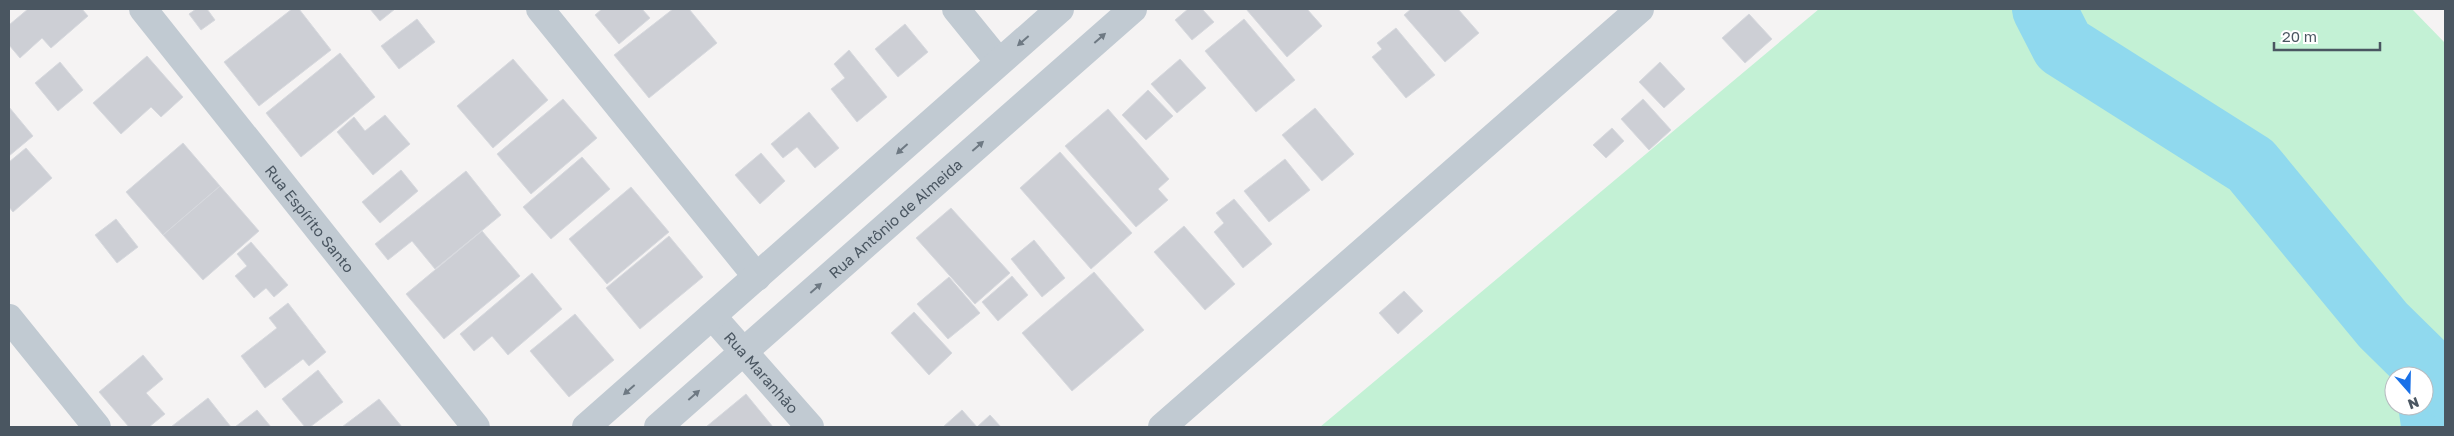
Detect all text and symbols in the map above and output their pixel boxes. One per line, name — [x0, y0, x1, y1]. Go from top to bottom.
scale bar — [2274, 20, 2380, 52]
text: 20 m — [2282, 27, 2317, 45]
one-way arrow — [1093, 32, 1105, 44]
one-way arrow — [1018, 35, 1030, 47]
one-way arrow — [971, 140, 984, 151]
one-way arrow — [896, 143, 908, 155]
street label: Rua Antônio de Almeida — [825, 155, 966, 282]
street label: Rua Espírito Santo — [262, 161, 358, 276]
one-way arrow — [810, 282, 822, 294]
street label: Rua Maranhão — [721, 328, 802, 417]
north arrow — [2384, 366, 2434, 416]
one-way arrow — [622, 384, 635, 395]
one-way arrow — [688, 389, 700, 401]
text: N — [2406, 394, 2422, 413]

